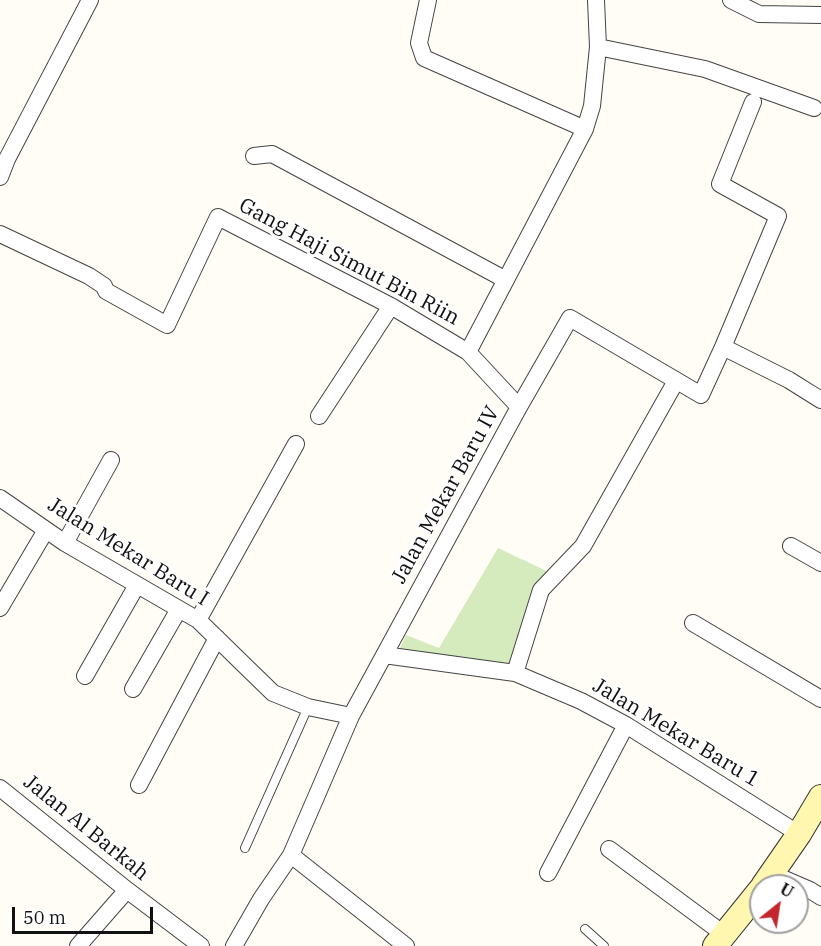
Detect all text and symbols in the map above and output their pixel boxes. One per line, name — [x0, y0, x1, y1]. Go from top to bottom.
street label: Gang Haji Simut Bin Riin — [234, 193, 464, 331]
street label: Jalan Mekar Baru IV — [387, 402, 505, 588]
street label: Jalan Mekar Baru I — [43, 492, 213, 612]
street label: Jalan Mekar Baru 1 — [588, 673, 764, 793]
street label: Jalan Al Barkah — [18, 770, 154, 886]
north arrow — [749, 874, 809, 934]
text: U — [777, 878, 797, 902]
scale bar — [15, 895, 156, 933]
text: 50 m — [23, 906, 66, 929]

